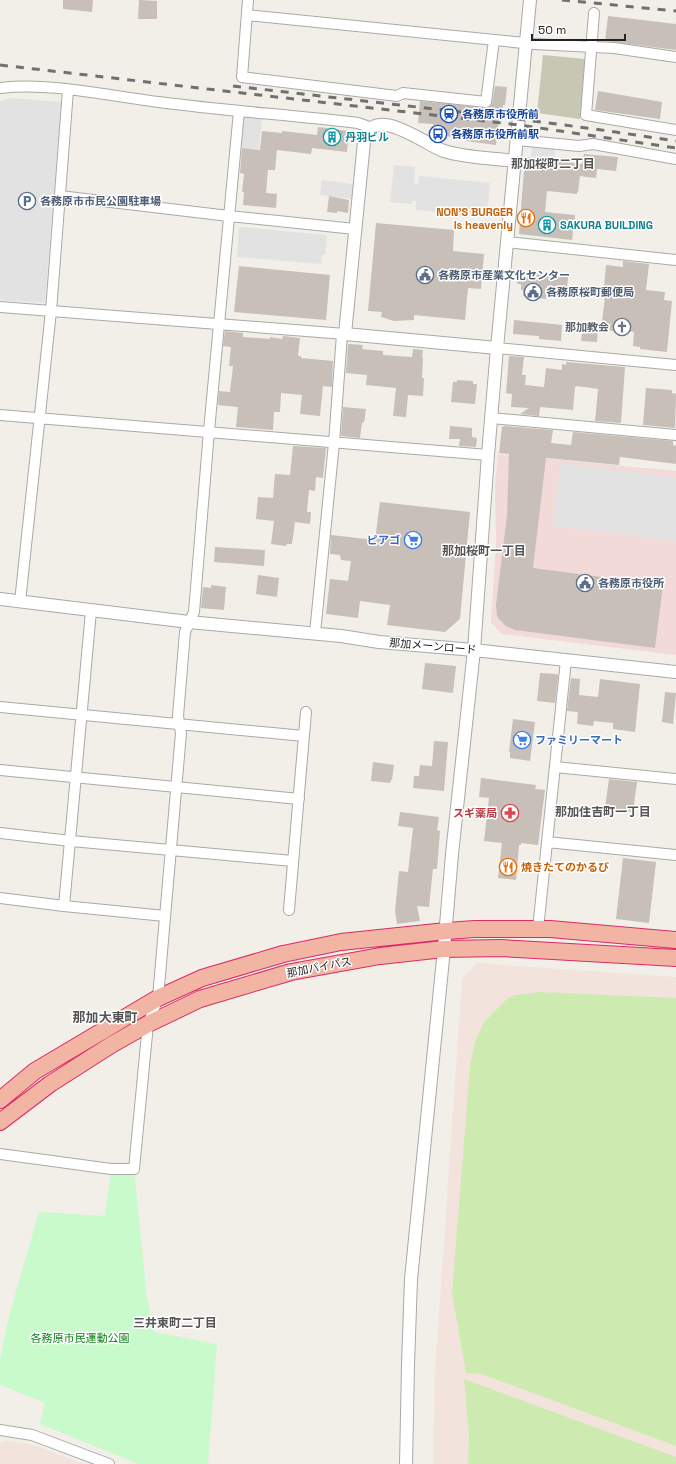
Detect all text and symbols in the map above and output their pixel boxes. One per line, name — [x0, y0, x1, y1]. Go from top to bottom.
scale bar — [532, 16, 625, 42]
text: 50 m — [538, 22, 566, 38]
station icon: 各務原市役所前 — [439, 104, 459, 124]
place label: 各務原市役所前 — [462, 107, 539, 121]
bus stop icon: 各務原市役所前駅 — [428, 124, 448, 144]
building icon: 丹羽ビル — [322, 127, 342, 147]
place label: 各務原市役所前駅 — [451, 127, 539, 141]
place label: 丹羽ビル — [345, 130, 389, 144]
district label: 那加桜町二丁目 — [511, 156, 595, 172]
parking icon: 各務原市市民公園駐車場 — [17, 191, 37, 211]
place label: 各務原市市民公園駐車場 — [40, 194, 161, 208]
place label: NON'S BURGER is heavenly — [436, 205, 513, 232]
restaurant icon: NON'S BURGER is heavenly — [516, 208, 536, 228]
building icon: SAKURA BUILDING — [537, 215, 557, 235]
place label: SAKURA BUILDING — [560, 218, 653, 232]
public building icon: 各務原市産業文化センター — [415, 265, 435, 285]
place label: 各務原市産業文化センター — [438, 268, 570, 282]
public building icon: 各務原桜町郵便局 — [523, 282, 543, 302]
place label: 各務原桜町郵便局 — [546, 285, 634, 299]
church icon: 那加教会 — [612, 317, 632, 337]
place label: 那加教会 — [565, 320, 609, 334]
supermarket icon: ピアゴ — [403, 530, 423, 550]
place label: ピアゴ — [367, 533, 400, 547]
district label: 那加桜町一丁目 — [442, 543, 526, 559]
public building icon: 各務原市役所 — [575, 573, 595, 593]
place label: 各務原市役所 — [598, 576, 664, 590]
street label: 那加メーンロード — [389, 635, 477, 657]
supermarket icon: ファミリーマート — [512, 730, 532, 750]
place label: ファミリーマート — [535, 733, 623, 747]
pharmacy icon: スギ薬局 — [500, 803, 520, 823]
district label: 那加住吉町一丁目 — [555, 804, 651, 820]
place label: スギ薬局 — [453, 806, 497, 820]
restaurant icon: 焼きたてのかるび — [498, 857, 518, 877]
place label: 焼きたてのかるび — [521, 860, 609, 874]
street label: 那加バイパス — [285, 954, 353, 980]
district label: 那加大東町 — [72, 1009, 138, 1026]
district label: 三井東町二丁目 — [133, 1315, 217, 1331]
park label: 各務原市民運動公園 — [31, 1331, 130, 1345]

